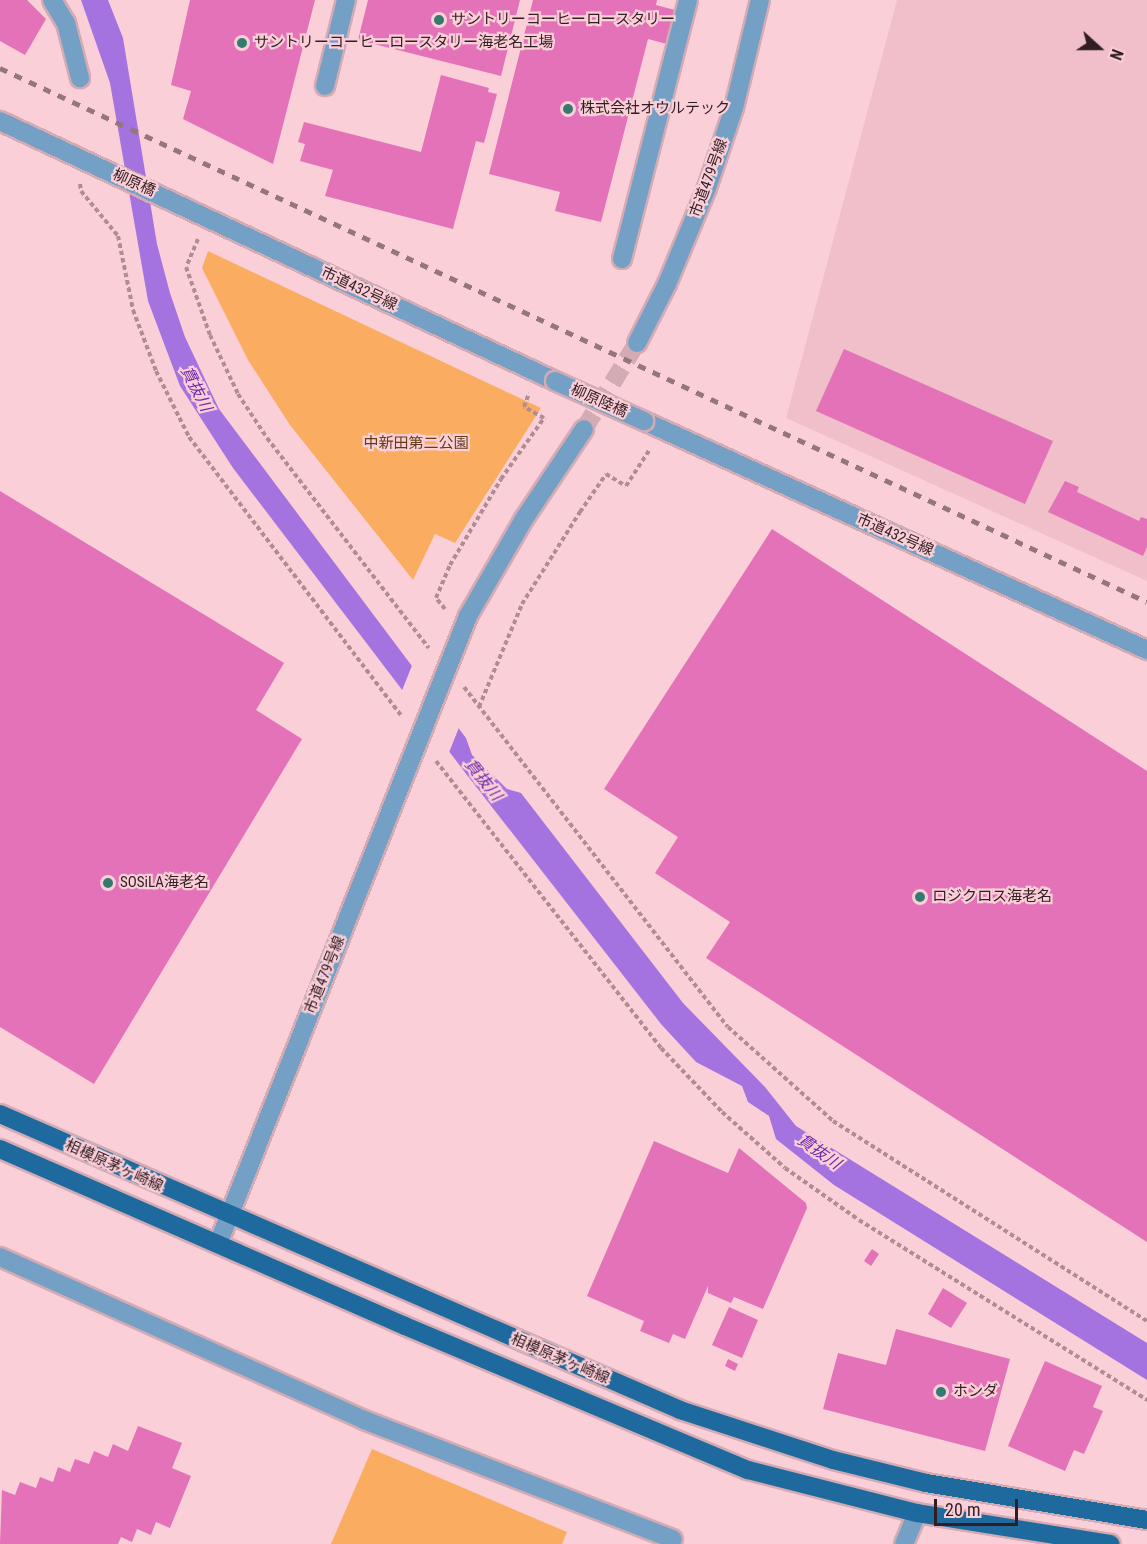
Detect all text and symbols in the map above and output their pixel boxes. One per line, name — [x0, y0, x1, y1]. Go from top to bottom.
place label: サントリーコーヒーロースタリー — [451, 11, 676, 29]
marker: サントリーコーヒーロースタリー — [432, 13, 446, 27]
north arrow — [1069, 18, 1129, 78]
place label: サントリーコーヒーロースタリー海老名工場 — [254, 34, 554, 52]
marker: サントリーコーヒーロースタリー海老名工場 — [235, 36, 249, 50]
text: N — [1106, 47, 1127, 63]
place label: 株式会社オウルテック — [580, 100, 730, 118]
marker: 株式会社オウルテック — [561, 102, 575, 116]
street label: 市道479号線 — [686, 136, 732, 220]
street label: 柳原橋 — [110, 166, 158, 200]
street label: 市道432号線 — [318, 263, 400, 315]
water label: 貫抜川 — [177, 363, 215, 415]
street label: 柳原陸橋 — [568, 381, 630, 421]
park label: 中新田第二公園 — [364, 435, 468, 453]
street label: 市道432号線 — [854, 510, 936, 560]
water label: 貫抜川 — [460, 755, 506, 805]
place label: SOSiLA海老名 — [120, 874, 209, 892]
marker: SOSiLA海老名 — [101, 876, 115, 890]
place label: ロジクロス海老名 — [932, 888, 1052, 906]
marker: ロジクロス海老名 — [913, 890, 927, 904]
street label: 市道479号線 — [301, 934, 349, 1016]
water label: 貫抜川 — [794, 1130, 844, 1174]
street label: 相模原茅ヶ崎線 — [62, 1136, 166, 1196]
street label: 相模原茅ヶ崎線 — [508, 1330, 612, 1388]
place label: ホンダ — [953, 1383, 998, 1401]
marker: ホンダ — [934, 1385, 948, 1399]
scale bar — [937, 1487, 1021, 1525]
text: 20 m — [945, 1499, 980, 1520]

